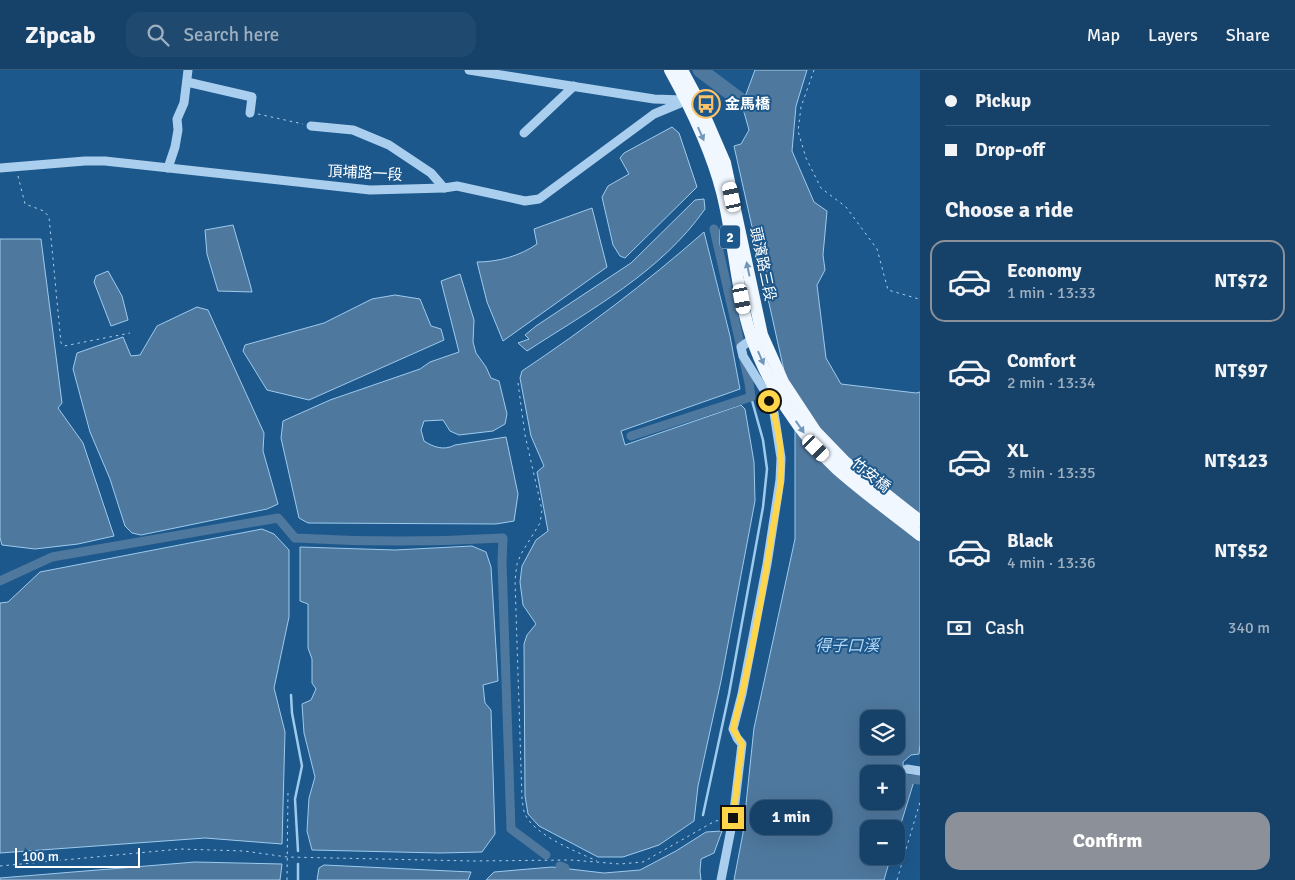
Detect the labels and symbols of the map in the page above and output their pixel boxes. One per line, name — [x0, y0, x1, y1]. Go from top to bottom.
bus stop icon: 金馬橋 — [691, 89, 721, 119]
place label: 金馬橋 — [725, 95, 771, 113]
one-way arrow — [698, 127, 706, 141]
street label: 頂埔路一段 — [327, 162, 403, 184]
car — [721, 181, 742, 213]
street label: 頭濱路三段 — [746, 225, 780, 303]
road number: 2 — [720, 226, 740, 248]
one-way arrow — [744, 261, 752, 276]
car — [731, 283, 752, 315]
one-way arrow — [757, 351, 765, 365]
route start — [758, 390, 780, 412]
one-way arrow — [795, 420, 805, 434]
car — [800, 432, 831, 464]
street label: 竹安橋 — [848, 454, 894, 496]
water label: 得子口溪 — [815, 636, 881, 656]
callout: 1 min — [750, 800, 833, 836]
route end — [722, 807, 744, 829]
scale bar — [15, 845, 140, 868]

